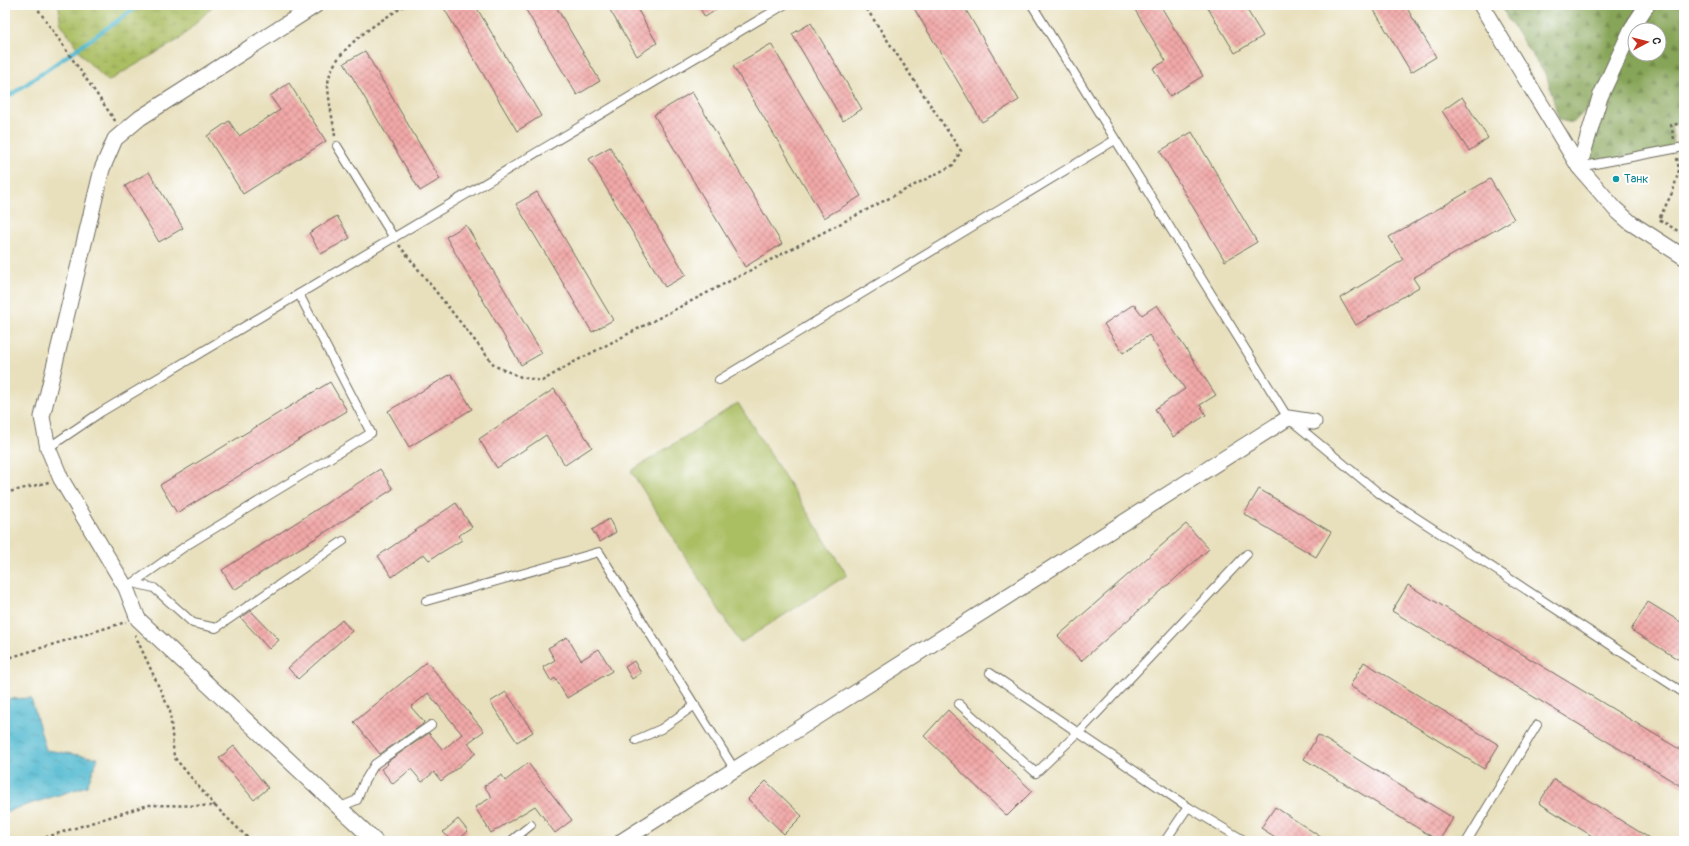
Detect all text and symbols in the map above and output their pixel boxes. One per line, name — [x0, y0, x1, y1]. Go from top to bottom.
north arrow — [1627, 22, 1667, 62]
text: С — [1650, 37, 1663, 45]
place label: Танк — [1624, 172, 1648, 187]
marker: Танк — [1611, 174, 1621, 184]

